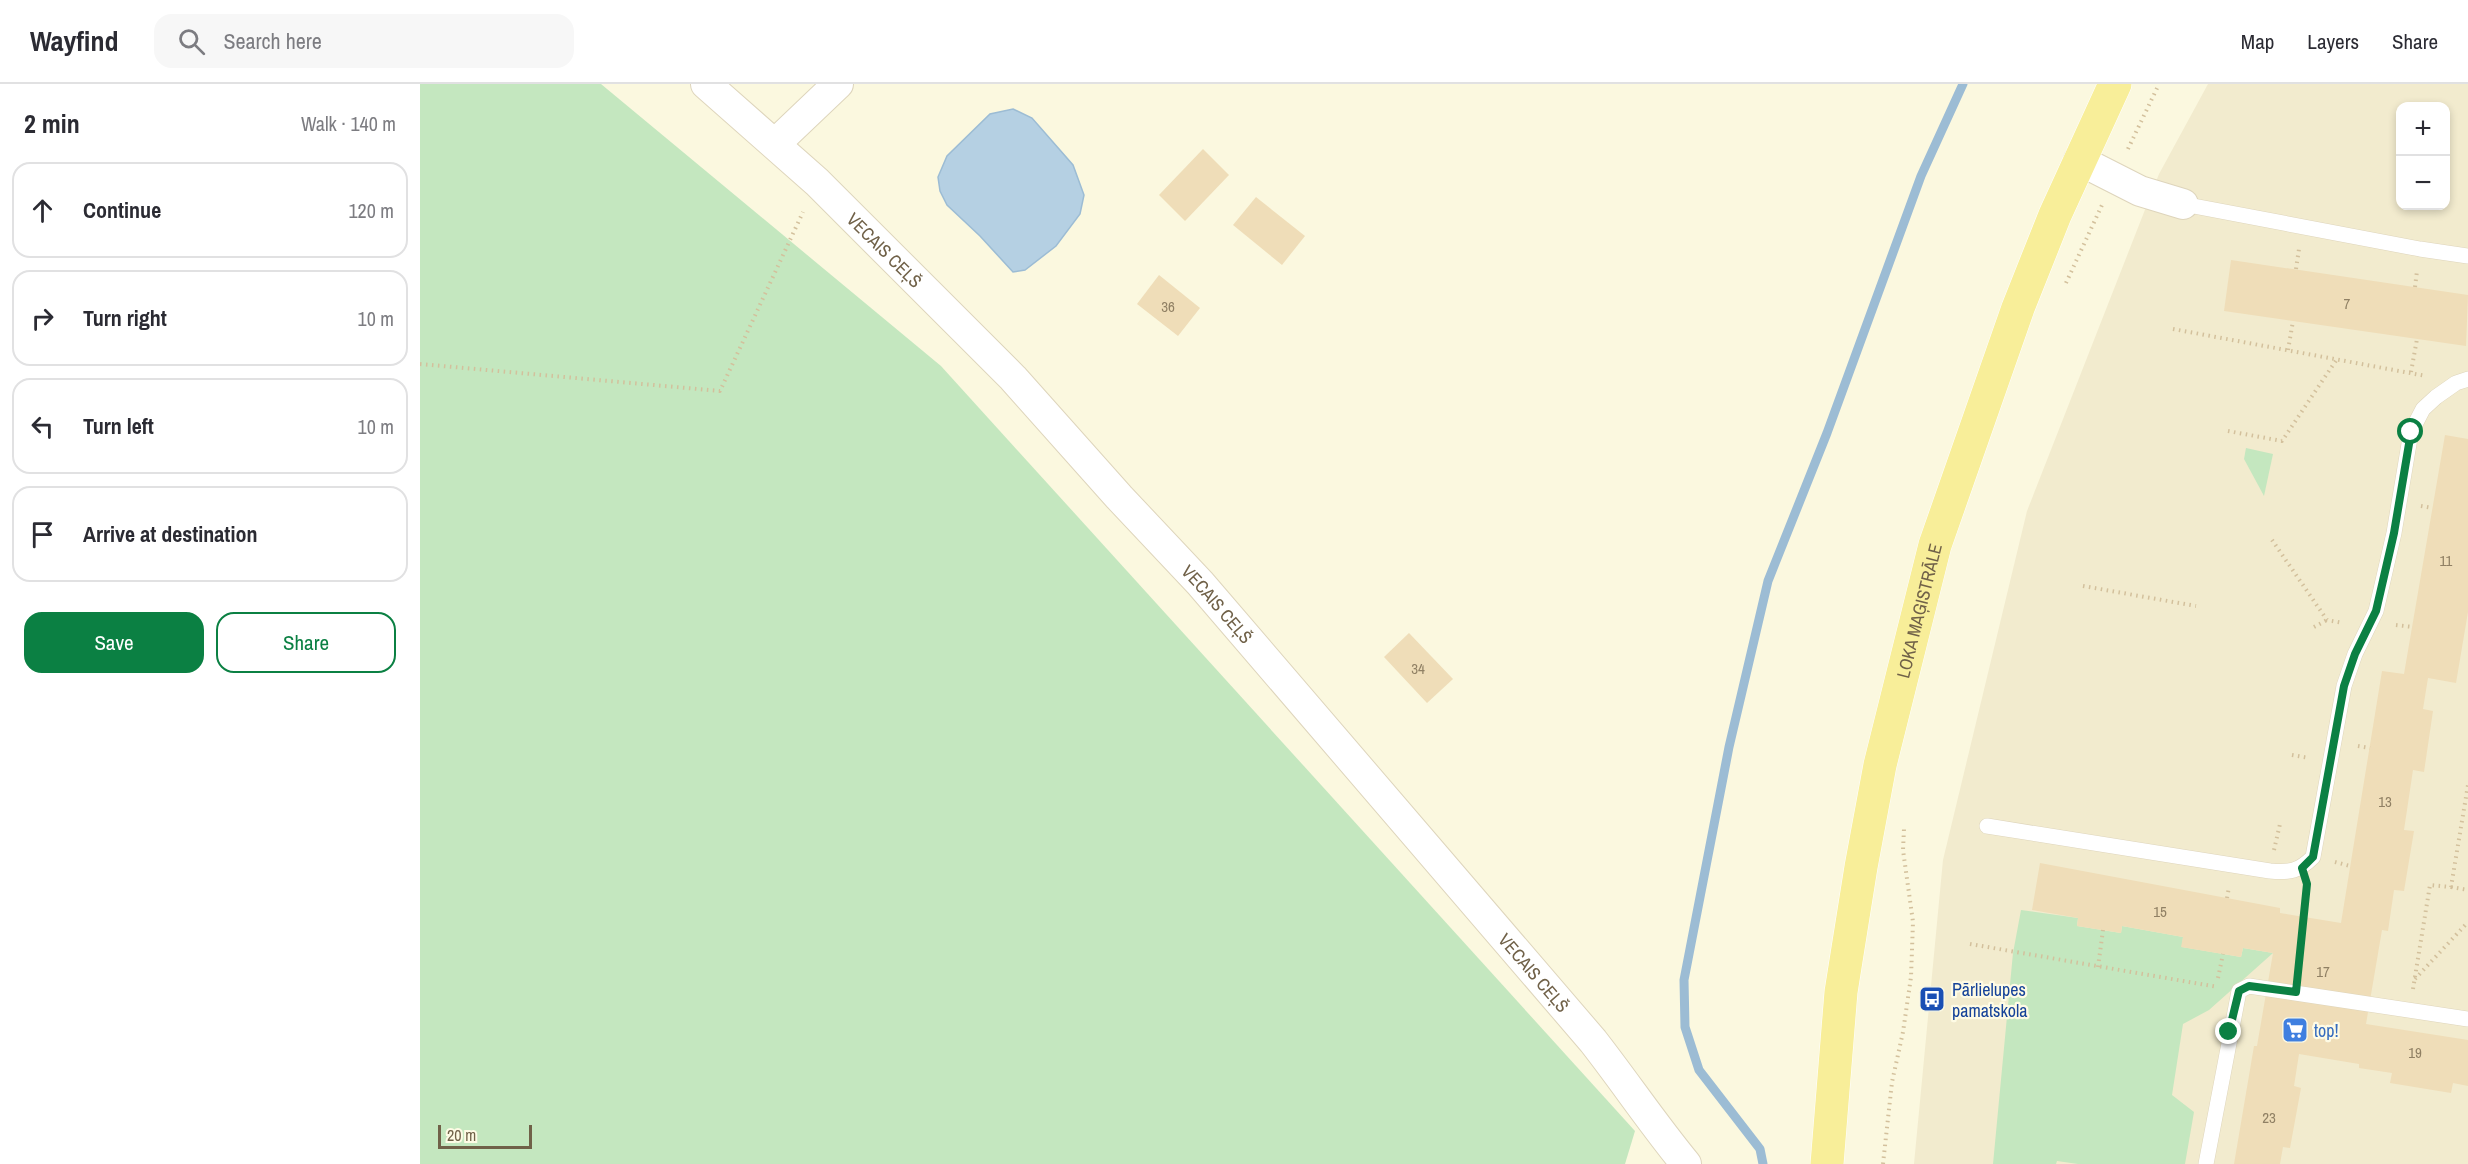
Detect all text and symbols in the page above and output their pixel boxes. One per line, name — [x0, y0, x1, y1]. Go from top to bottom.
search box — [154, 14, 574, 68]
text: Wayfind — [30, 22, 118, 60]
icon: search — [175, 25, 208, 58]
text: Search here — [223, 26, 322, 56]
text: Map — [2241, 27, 2274, 56]
text: Layers — [2307, 27, 2359, 56]
text: Share — [2392, 27, 2438, 56]
map controls — [2396, 102, 2450, 210]
button: + — [2396, 102, 2450, 156]
text: 2 min — [24, 106, 80, 141]
text: Walk · 140 m — [301, 110, 396, 137]
button: − — [2396, 156, 2450, 210]
icon: ahead — [26, 194, 59, 227]
text: Continue — [83, 195, 161, 225]
text: 120 m — [348, 197, 394, 224]
street label: VECAIS CEĻŠ — [842, 207, 928, 293]
house number: 7 — [2344, 293, 2351, 314]
house number: 36 — [1161, 296, 1175, 317]
icon: right — [26, 302, 59, 335]
text: Turn right — [83, 303, 167, 333]
text: 10 m — [358, 305, 394, 332]
icon: left — [26, 410, 59, 443]
text: Turn left — [83, 411, 154, 441]
text: 10 m — [358, 413, 394, 440]
route start — [2397, 418, 2423, 444]
icon: arrive — [26, 518, 59, 551]
text: Arrive at destination — [83, 519, 257, 549]
street label: LOKA MAĢISTRĀLE — [1890, 541, 1947, 681]
house number: 11 — [2440, 550, 2453, 571]
street label: VECAIS CEĻŠ — [1176, 559, 1259, 649]
button: Save — [24, 612, 204, 673]
button: Share — [216, 612, 396, 673]
house number: 34 — [1411, 658, 1425, 679]
house number: 13 — [2378, 791, 2392, 812]
house number: 15 — [2153, 901, 2167, 922]
street label: VECAIS CEĻŠ — [1493, 928, 1575, 1018]
house number: 17 — [2316, 961, 2330, 982]
place label: Pārlielupes pamatskola — [1952, 977, 2027, 1023]
bus stop icon: Pārlielupes pamatskola — [1917, 984, 1947, 1014]
supermarket icon: top! — [2280, 1015, 2310, 1045]
route end — [2215, 1018, 2241, 1044]
place label: top! — [2314, 1018, 2339, 1043]
house number: 19 — [2408, 1042, 2422, 1063]
house number: 23 — [2262, 1107, 2276, 1128]
scale bar — [438, 1122, 532, 1150]
text: 20 m — [447, 1124, 476, 1146]

